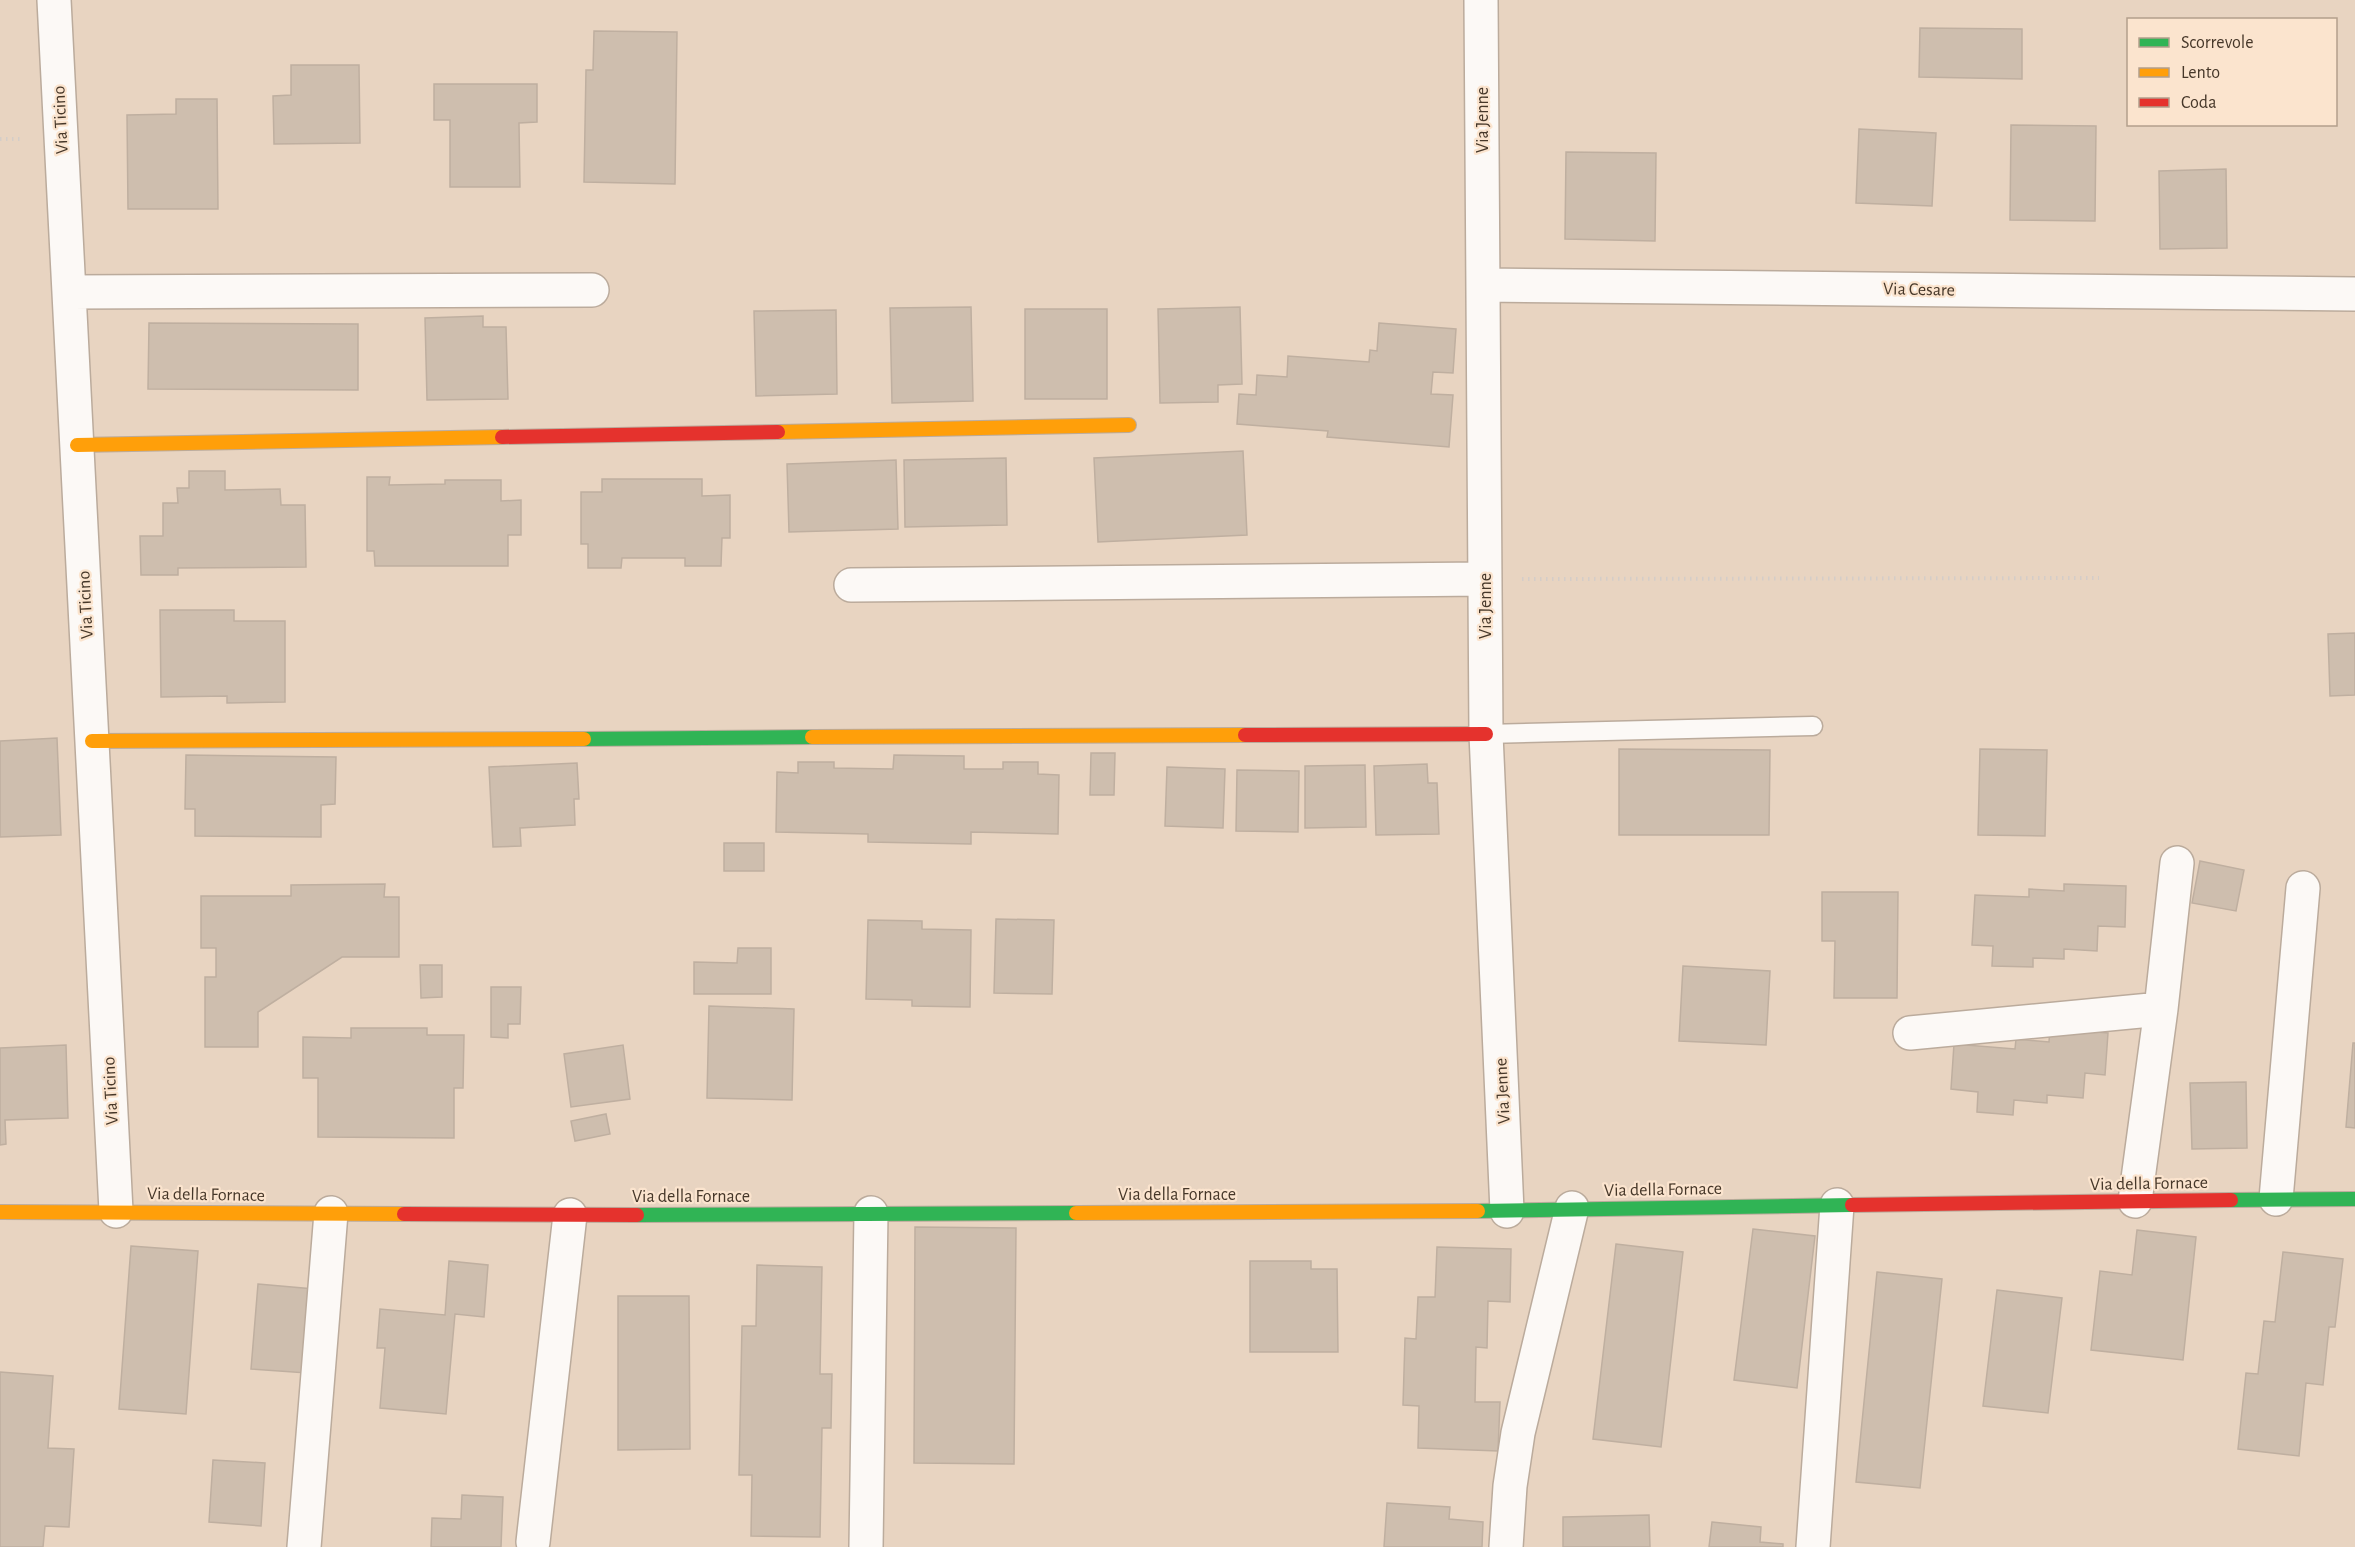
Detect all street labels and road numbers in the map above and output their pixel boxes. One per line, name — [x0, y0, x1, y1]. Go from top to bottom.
street label: Via Ticino — [50, 85, 72, 155]
street label: Via Jenne — [1474, 87, 1492, 153]
street label: Via Cesare — [1883, 280, 1955, 300]
street label: Via Ticino — [75, 570, 97, 640]
street label: Via Jenne — [1477, 573, 1495, 639]
street label: Via Ticino — [100, 1056, 122, 1126]
street label: Via Jenne — [1492, 1058, 1514, 1124]
street label: Via della Fornace — [2090, 1174, 2208, 1194]
street label: Via della Fornace — [1604, 1180, 1722, 1200]
street label: Via della Fornace — [147, 1185, 265, 1205]
street label: Via della Fornace — [1118, 1186, 1236, 1204]
street label: Via della Fornace — [632, 1188, 750, 1206]

